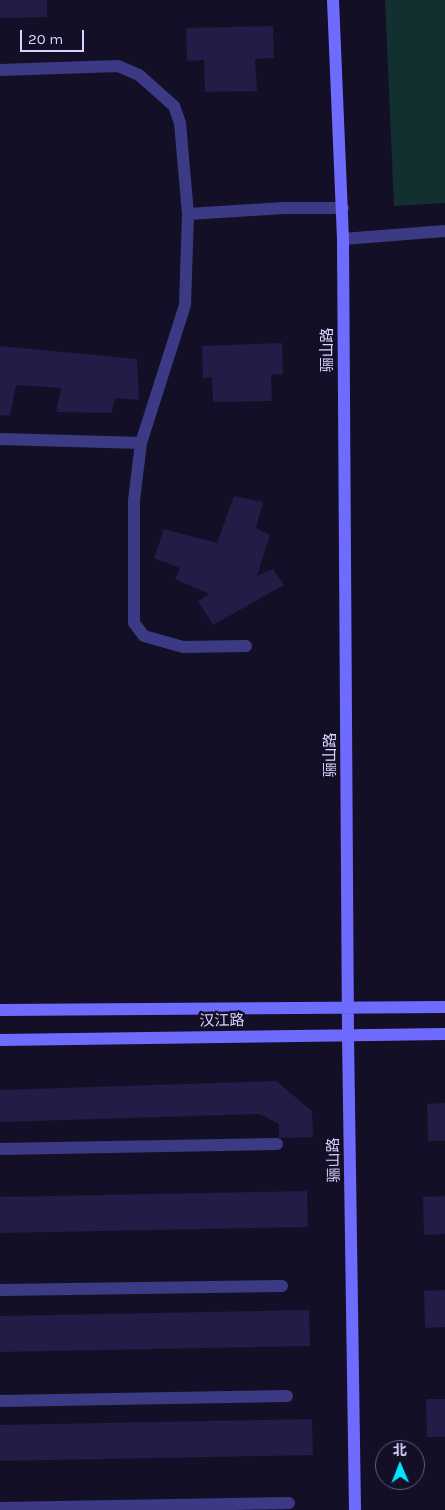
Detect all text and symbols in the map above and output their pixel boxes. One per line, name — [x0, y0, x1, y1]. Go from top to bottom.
scale bar — [22, 20, 86, 52]
text: 20 m — [28, 30, 63, 48]
street label: 骊山路 — [319, 328, 337, 372]
street label: 骊山路 — [322, 733, 340, 777]
street label: 汉江路 — [199, 1012, 245, 1030]
street label: 骊山路 — [325, 1137, 343, 1183]
north arrow — [375, 1440, 425, 1490]
text: 北 — [393, 1442, 407, 1459]

